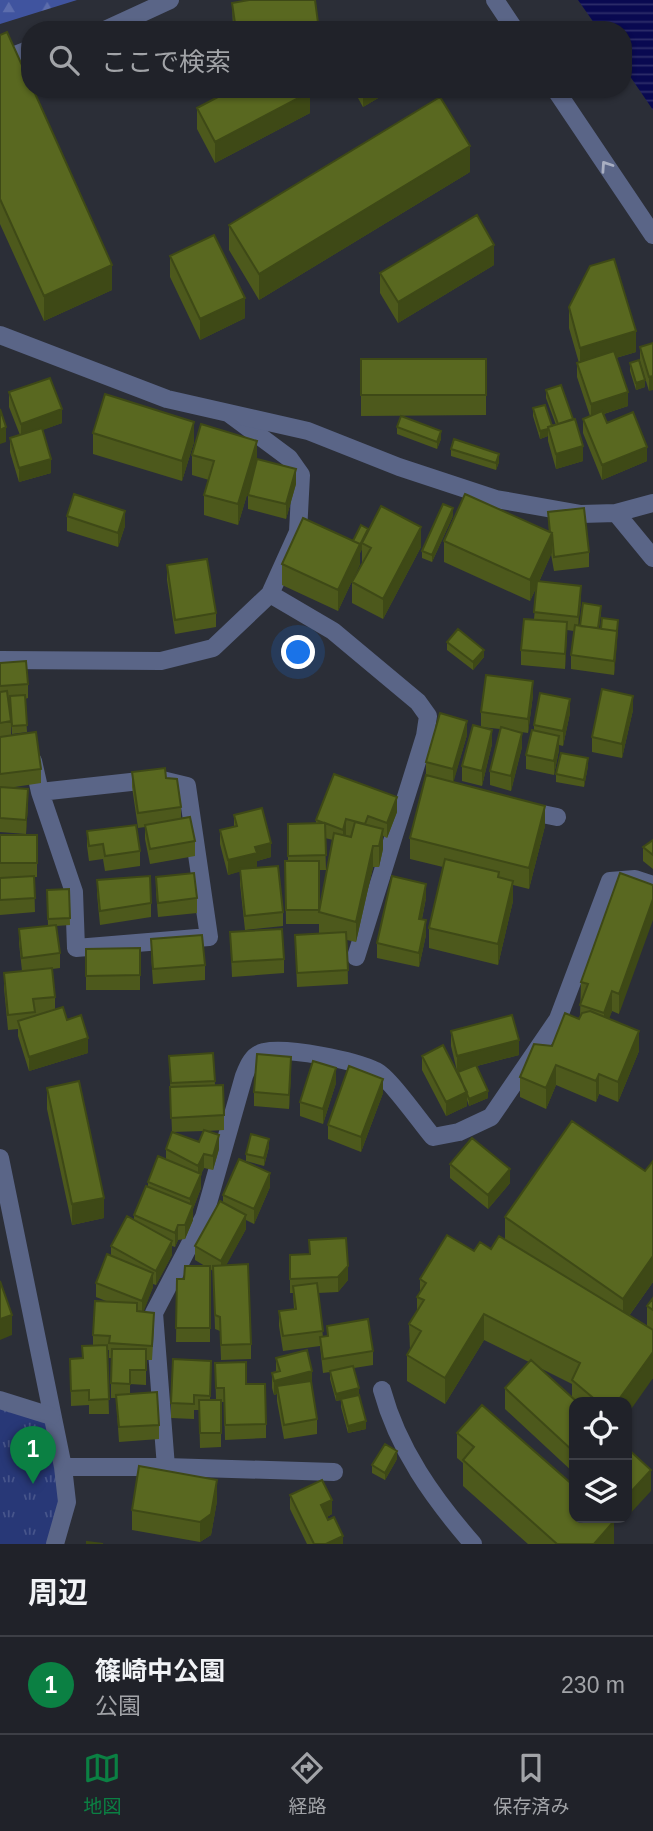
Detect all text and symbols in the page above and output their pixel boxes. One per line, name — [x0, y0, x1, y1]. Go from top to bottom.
search box — [21, 21, 632, 98]
icon: search — [45, 41, 83, 79]
text: ここで検索 — [101, 47, 231, 77]
one-way arrow — [602, 161, 614, 174]
your location — [281, 635, 315, 669]
map controls — [569, 1397, 632, 1523]
button: locate — [569, 1397, 632, 1460]
pin: 1 — [10, 1426, 56, 1484]
button: layers — [569, 1460, 632, 1523]
text: 周辺 — [28, 1576, 88, 1609]
text: 篠崎中公園 — [95, 1656, 225, 1686]
text: 1 — [45, 1672, 57, 1698]
text: 230 m — [561, 1672, 625, 1698]
text: 公園 — [95, 1693, 141, 1719]
tab: 地図 — [83, 1749, 122, 1818]
tab: 経路 — [288, 1749, 327, 1818]
tab: 保存済み — [493, 1749, 570, 1818]

